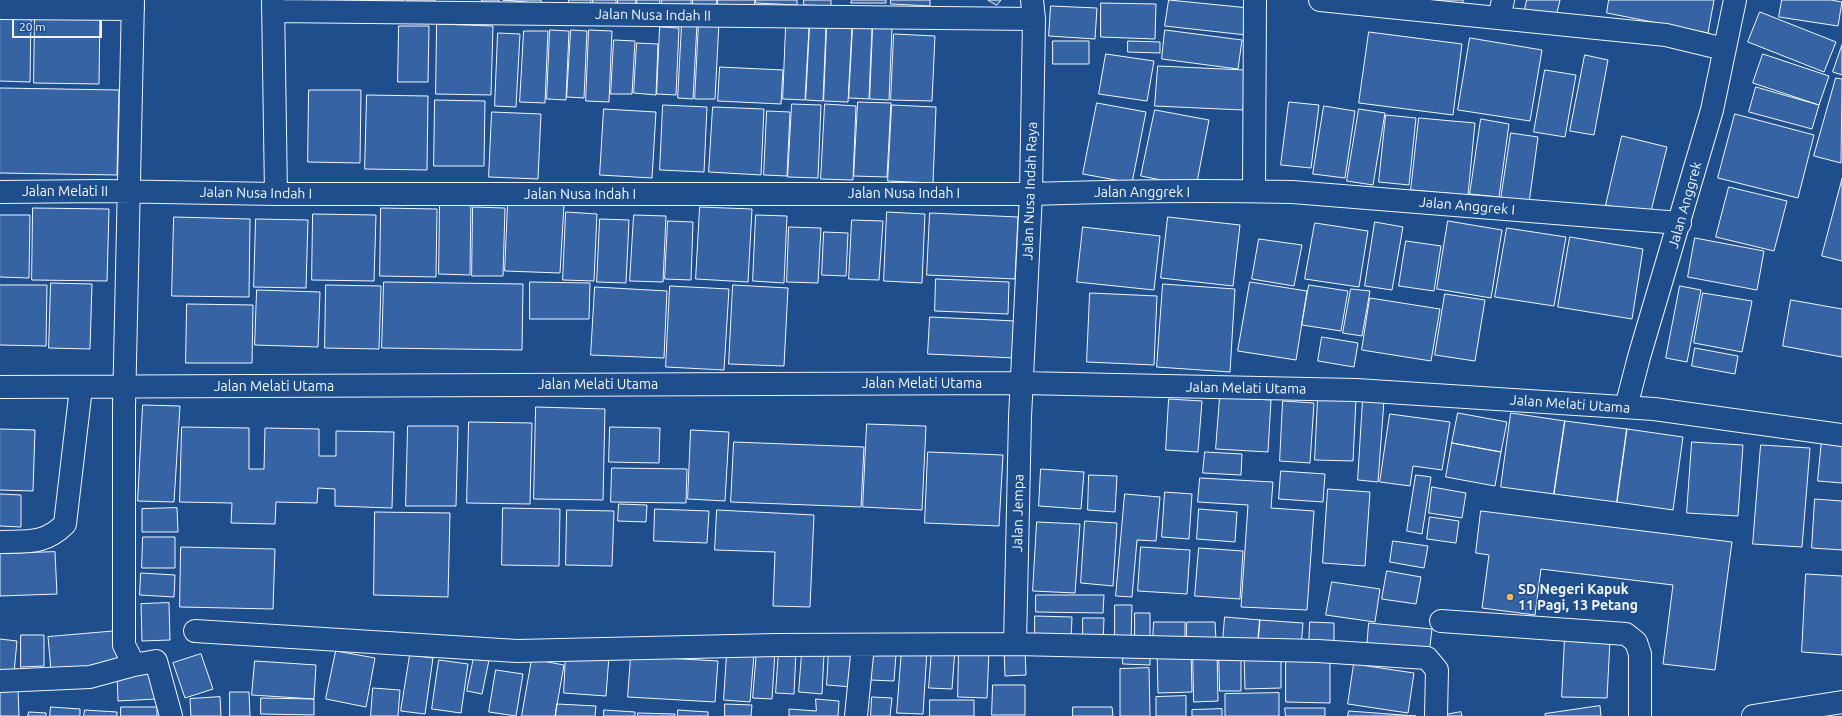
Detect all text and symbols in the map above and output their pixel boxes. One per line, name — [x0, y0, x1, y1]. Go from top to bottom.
street label: Jalan Nusa Indah II — [595, 6, 711, 24]
scale bar — [14, 12, 104, 38]
text: 20 m — [19, 20, 46, 33]
street label: Jalan Nusa Indah Raya — [1019, 121, 1041, 261]
street label: Jalan Anggrek — [1665, 160, 1705, 250]
street label: Jalan Melati II — [22, 183, 108, 199]
street label: Jalan Nusa Indah I — [200, 184, 312, 202]
street label: Jalan Anggrek I — [1094, 184, 1190, 200]
street label: Jalan Nusa Indah I — [848, 185, 960, 201]
street label: Jalan Nusa Indah I — [524, 186, 636, 202]
street label: Jalan Anggrek I — [1418, 193, 1516, 219]
street label: Jalan Melati Utama — [862, 375, 982, 391]
street label: Jalan Melati Utama — [538, 376, 658, 392]
street label: Jalan Melati Utama — [214, 378, 334, 394]
street label: Jalan Melati Utama — [1186, 379, 1306, 397]
street label: Jalan Melati Utama — [1509, 391, 1631, 417]
street label: Jalan Jempa — [1009, 474, 1027, 552]
place label: SD Negeri Kapuk 11 Pagi, 13 Petang — [1518, 581, 1638, 614]
marker: SD Negeri Kapuk 11 Pagi, 13 Petang — [1505, 592, 1515, 602]

